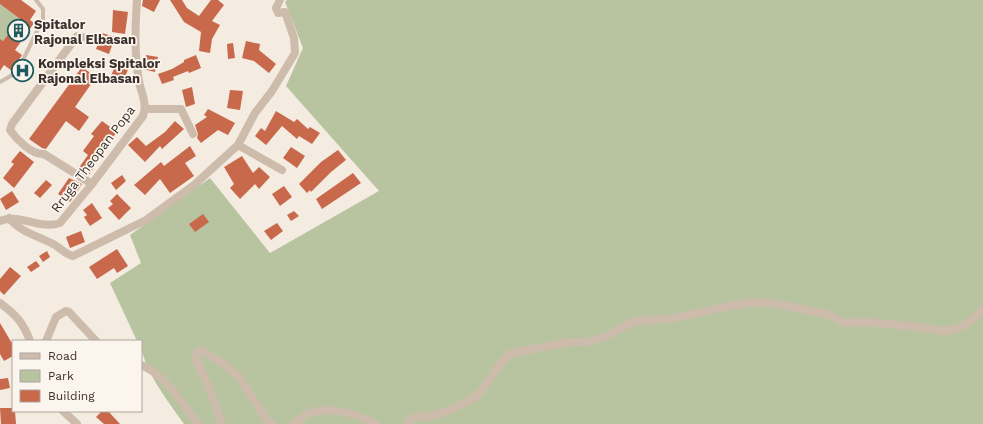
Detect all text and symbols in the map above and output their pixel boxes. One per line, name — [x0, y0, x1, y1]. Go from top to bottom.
place label: Spitalor Rajonal Elbasan — [34, 17, 136, 47]
building icon: Spitalor Rajonal Elbasan — [6, 18, 32, 44]
place label: Kompleksi Spitalor Rajonal Elbasan — [38, 56, 161, 86]
hospital icon: Kompleksi Spitalor Rajonal Elbasan — [10, 57, 36, 83]
street label: Rruga Theopan Popa — [48, 102, 138, 215]
legend — [12, 340, 142, 412]
text: Road — [48, 349, 77, 363]
text: Park — [48, 369, 74, 383]
text: Building — [48, 389, 95, 403]

